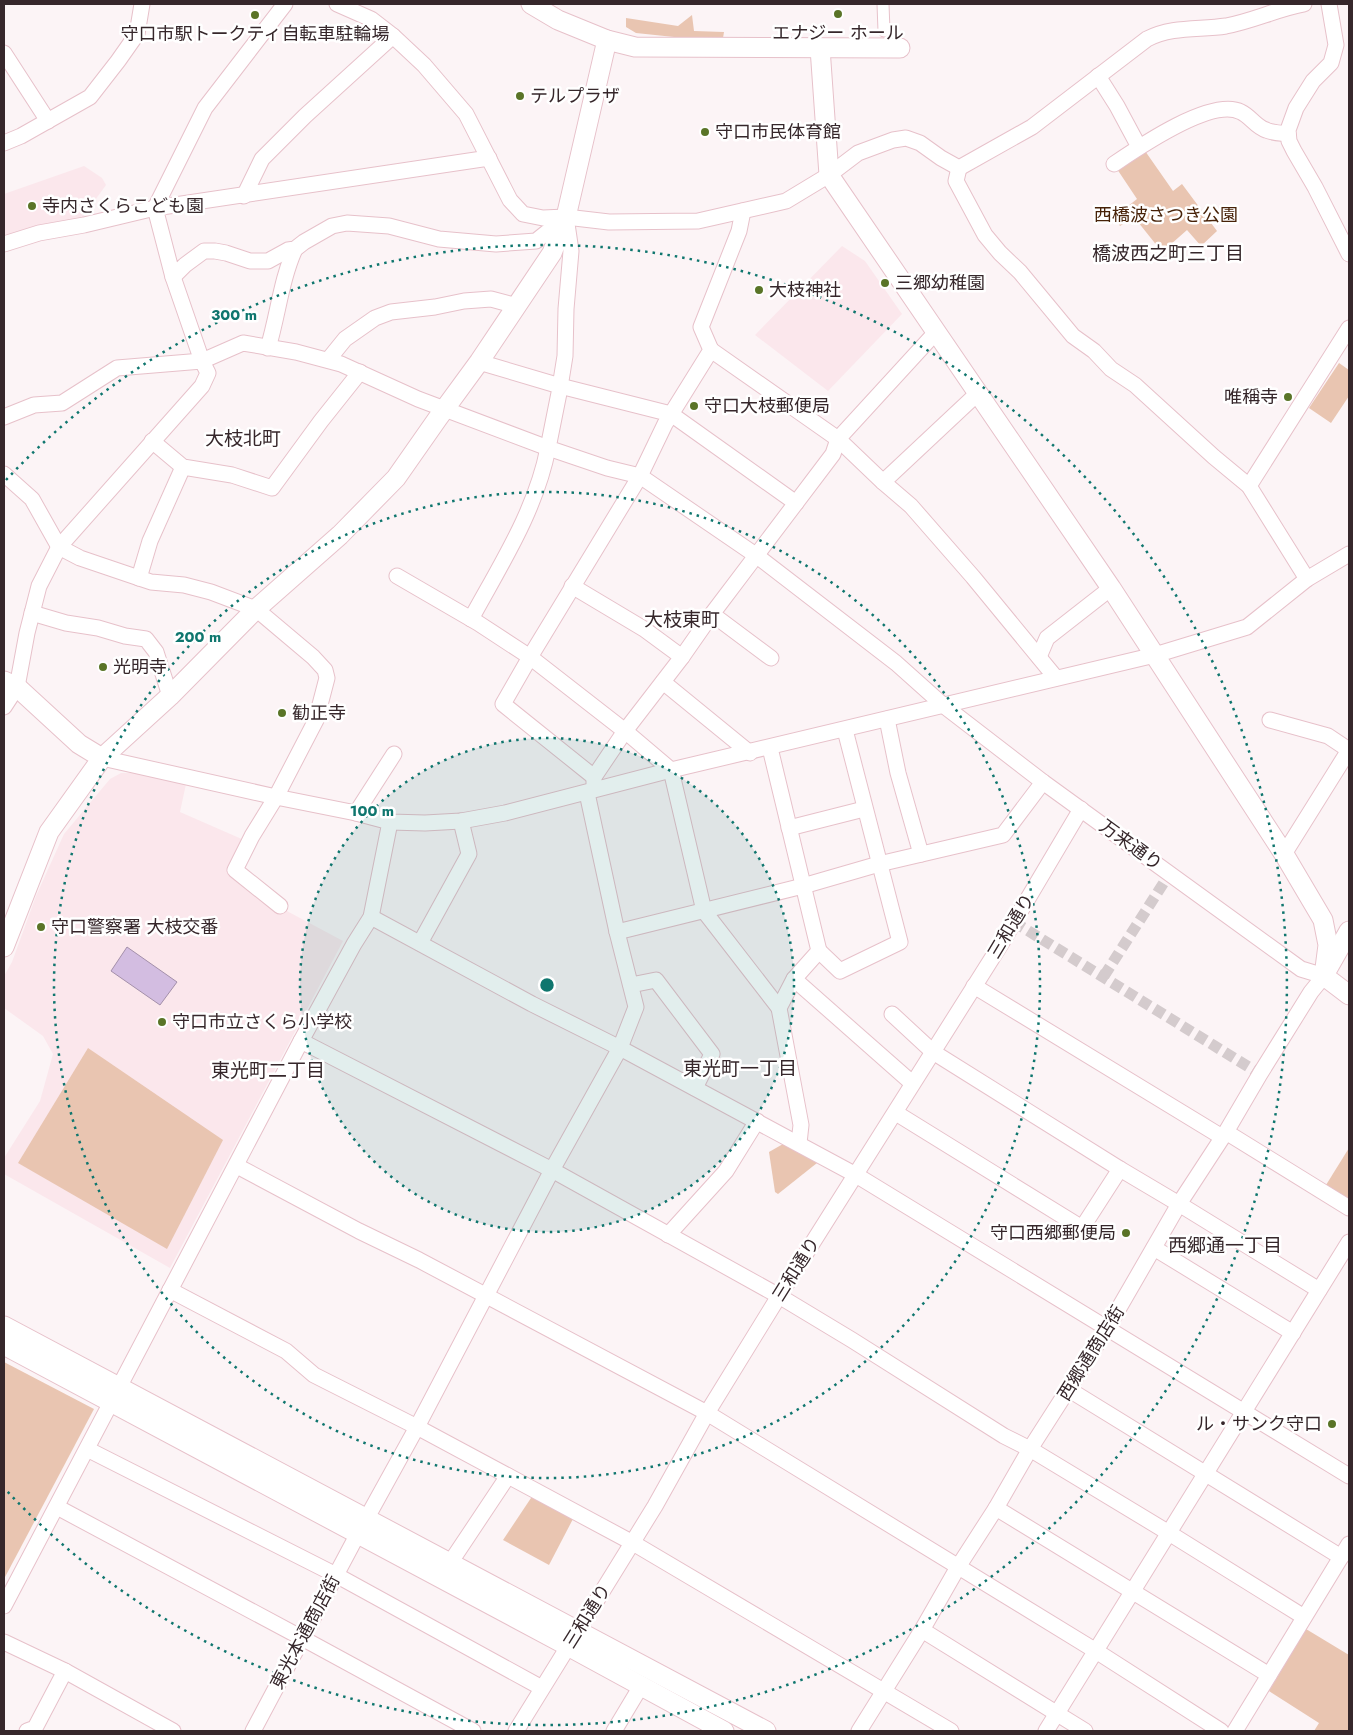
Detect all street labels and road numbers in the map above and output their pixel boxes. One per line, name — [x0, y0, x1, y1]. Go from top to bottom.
street label: 万来通り — [1094, 813, 1168, 877]
street label: 三和通り — [981, 888, 1041, 964]
street label: 三和通り — [766, 1232, 826, 1306]
street label: 西郷通商店街 — [1051, 1300, 1131, 1406]
street label: 東光本通商店街 — [264, 1570, 346, 1694]
street label: 三和通り — [557, 1579, 617, 1653]

